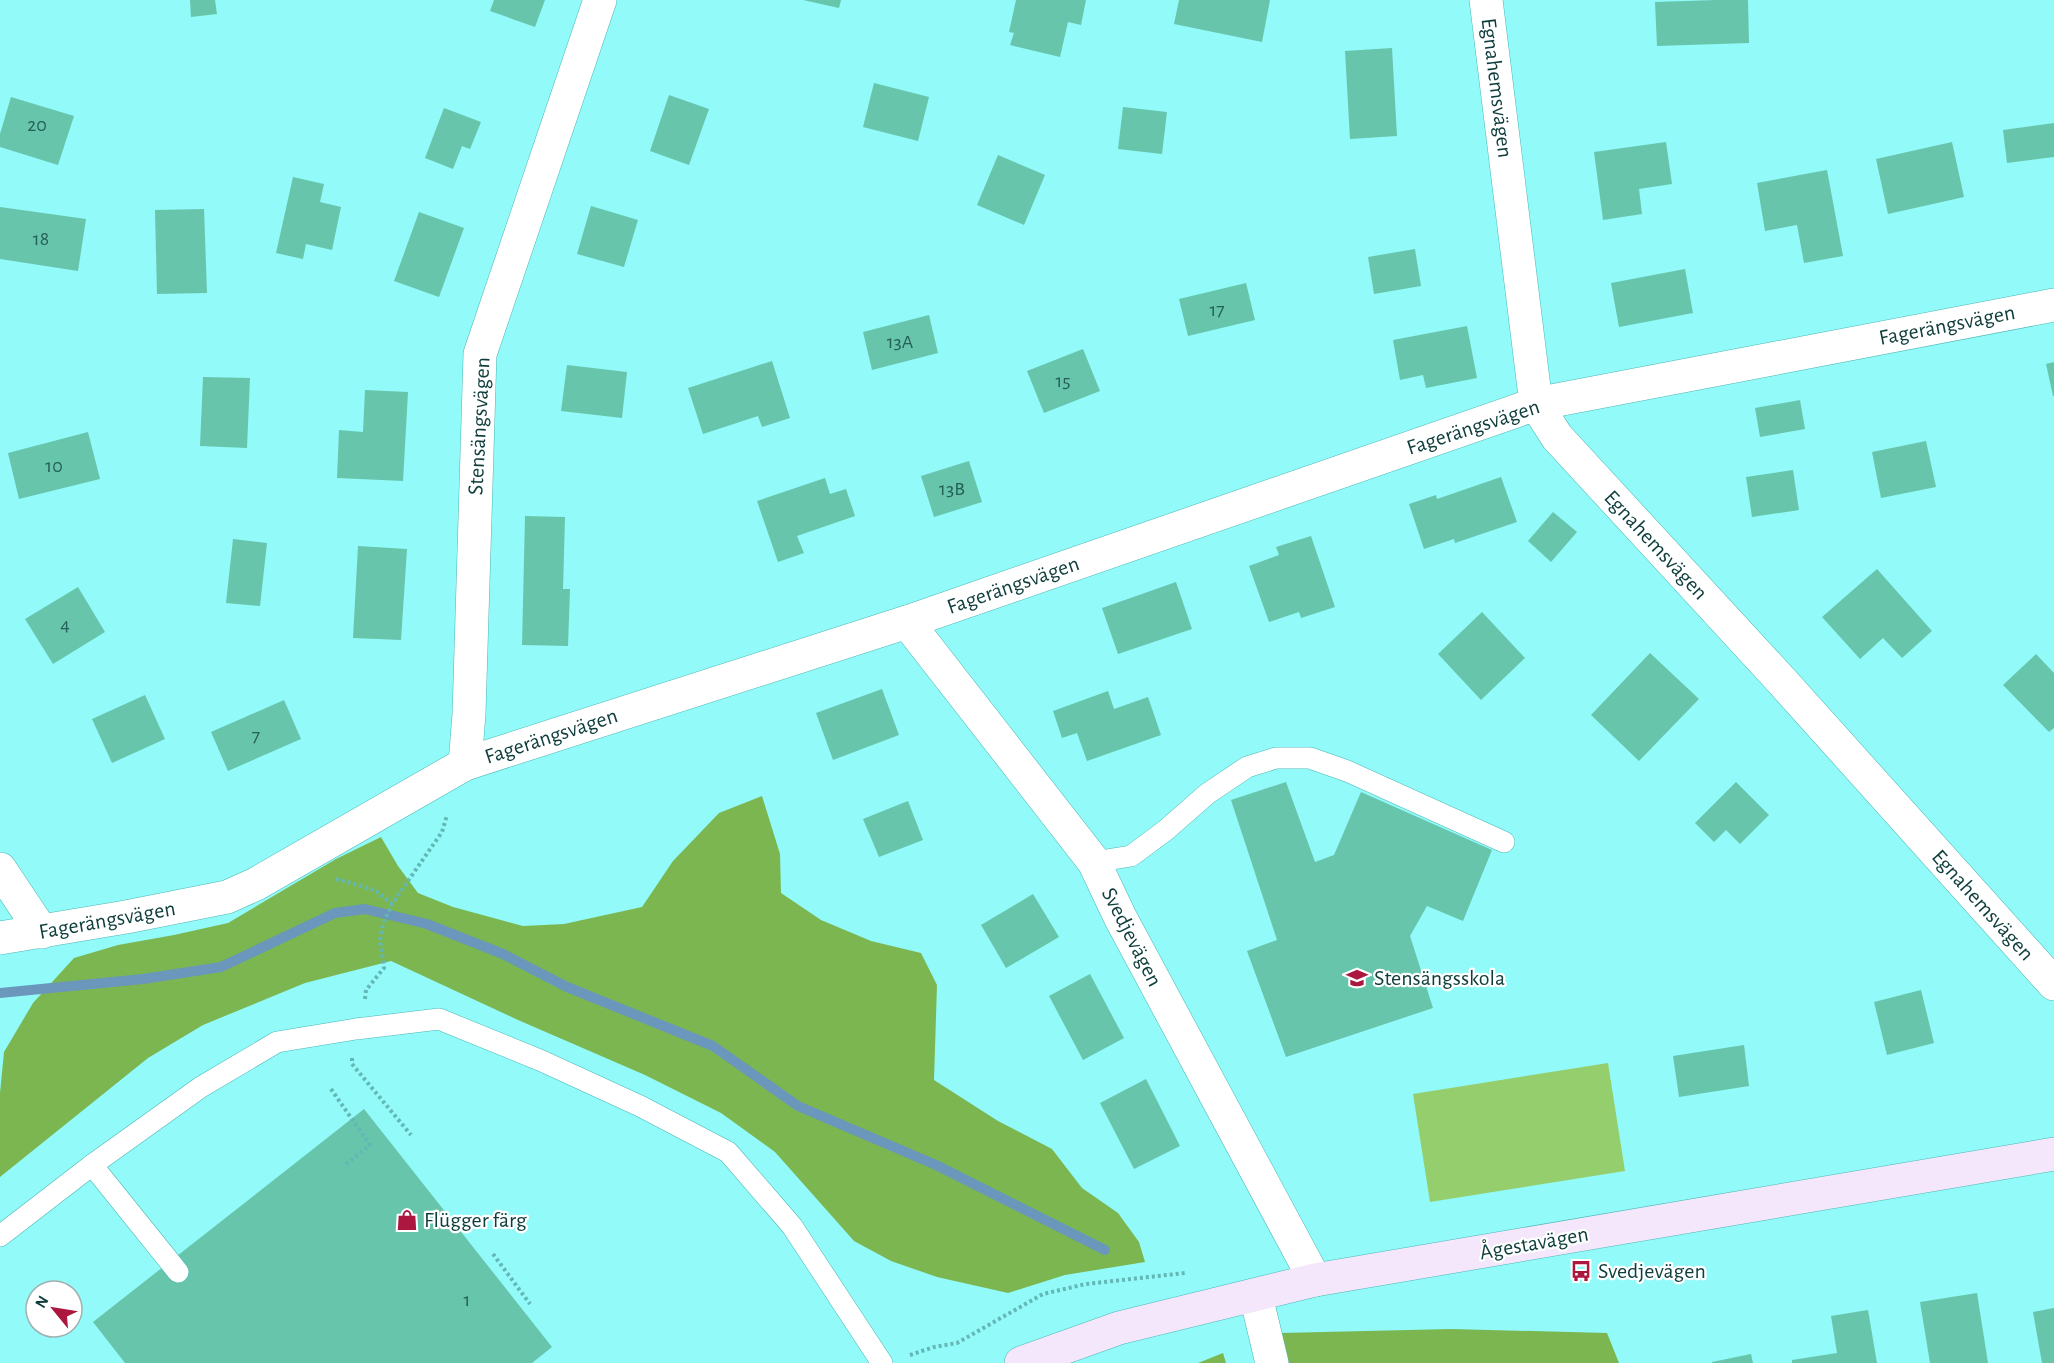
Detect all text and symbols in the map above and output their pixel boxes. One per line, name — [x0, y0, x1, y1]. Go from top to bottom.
street label: Egnahemsvägen — [1478, 17, 1516, 159]
house number: 20 — [27, 115, 47, 135]
house number: 18 — [33, 229, 49, 249]
house number: 17 — [1209, 300, 1225, 320]
street label: Fagerängsvägen — [1877, 301, 2017, 349]
house number: 13A — [887, 332, 914, 352]
street label: Stensängsvägen — [464, 356, 494, 496]
house number: 15 — [1055, 371, 1071, 391]
street label: Fagerängsvägen — [1404, 395, 1542, 459]
house number: 10 — [45, 456, 63, 476]
house number: 13B — [939, 479, 965, 499]
street label: Egnahemsvägen — [1600, 486, 1712, 604]
street label: Fagerängsvägen — [944, 552, 1082, 618]
house number: 4 — [60, 615, 70, 635]
street label: Fagerängsvägen — [482, 704, 620, 768]
house number: 7 — [252, 726, 260, 746]
street label: Egnahemsvägen — [1928, 845, 2038, 965]
street label: Svedjevägen — [1098, 884, 1166, 990]
street label: Fagerängsvägen — [37, 897, 177, 943]
school or university icon: Stensängsskola — [1345, 966, 1369, 990]
place label: Stensängsskola — [1374, 967, 1505, 989]
shop icon: Flügger färg — [395, 1208, 419, 1232]
place label: Flügger färg — [424, 1209, 527, 1231]
street label: Ågestavägen — [1478, 1222, 1590, 1263]
bus stop icon: Svedjevägen — [1569, 1259, 1593, 1283]
place label: Svedjevägen — [1598, 1260, 1706, 1282]
north arrow — [24, 1279, 84, 1339]
house number: 1 — [464, 1290, 470, 1310]
text: N — [32, 1293, 52, 1311]

